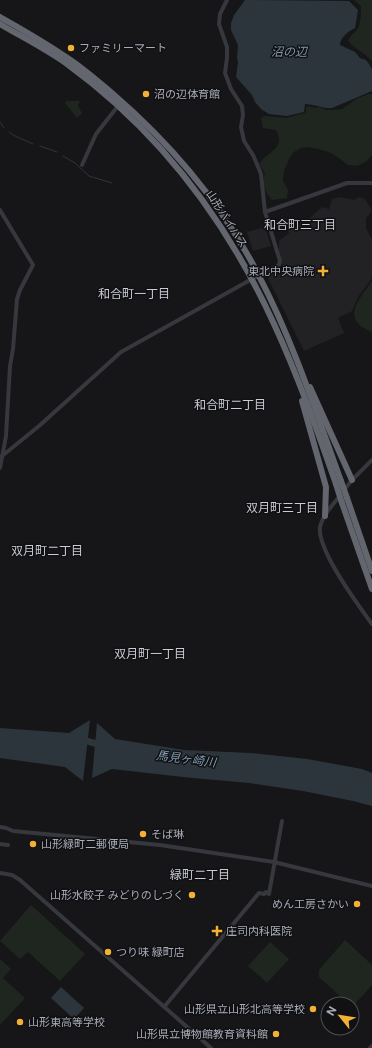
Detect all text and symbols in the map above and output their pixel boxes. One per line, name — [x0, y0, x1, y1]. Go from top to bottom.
place label: ファミリーマート — [79, 42, 167, 54]
marker: ファミリーマート — [66, 43, 76, 53]
water label: 沼の辺 — [271, 45, 309, 59]
place label: 沼の辺体育館 — [154, 88, 220, 100]
marker: 沼の辺体育館 — [141, 89, 151, 99]
street label: 山形バイパス — [204, 188, 250, 250]
district label: 和合町三丁目 — [264, 218, 336, 232]
place label: 東北中央病院 — [248, 265, 314, 277]
marker: 東北中央病院 — [317, 265, 329, 277]
district label: 和合町一丁目 — [98, 287, 170, 301]
district label: 和合町二丁目 — [194, 398, 266, 412]
district label: 双月町三丁目 — [246, 501, 318, 515]
district label: 双月町二丁目 — [11, 544, 83, 558]
district label: 双月町一丁目 — [114, 647, 186, 661]
water label: 馬見ヶ崎川 — [155, 748, 219, 770]
place label: そば琳 — [151, 828, 184, 840]
marker: そば琳 — [138, 829, 148, 839]
place label: 山形緑町二郵便局 — [41, 838, 129, 850]
marker: 山形緑町二郵便局 — [28, 839, 38, 849]
district label: 緑町二丁目 — [170, 868, 230, 882]
place label: 山形水餃子 みどりのしづく — [50, 889, 184, 901]
marker: 山形水餃子 みどりのしづく — [187, 890, 197, 900]
place label: めん工房さかい — [272, 898, 349, 910]
marker: めん工房さかい — [352, 899, 362, 909]
marker: 庄司内科医院 — [211, 925, 223, 937]
place label: 庄司内科医院 — [226, 925, 292, 937]
place label: つり味 緑町店 — [116, 946, 185, 958]
marker: つり味 緑町店 — [103, 947, 113, 957]
north arrow — [320, 996, 360, 1036]
place label: 山形県立山形北高等学校 — [184, 1003, 305, 1015]
marker: 山形県立山形北高等学校 — [308, 1004, 318, 1014]
text: N — [324, 1004, 339, 1018]
place label: 山形東高等学校 — [28, 1016, 105, 1028]
marker: 山形東高等学校 — [15, 1017, 25, 1027]
place label: 山形県立博物館教育資料館 — [136, 1028, 268, 1040]
marker: 山形県立博物館教育資料館 — [271, 1029, 281, 1039]

